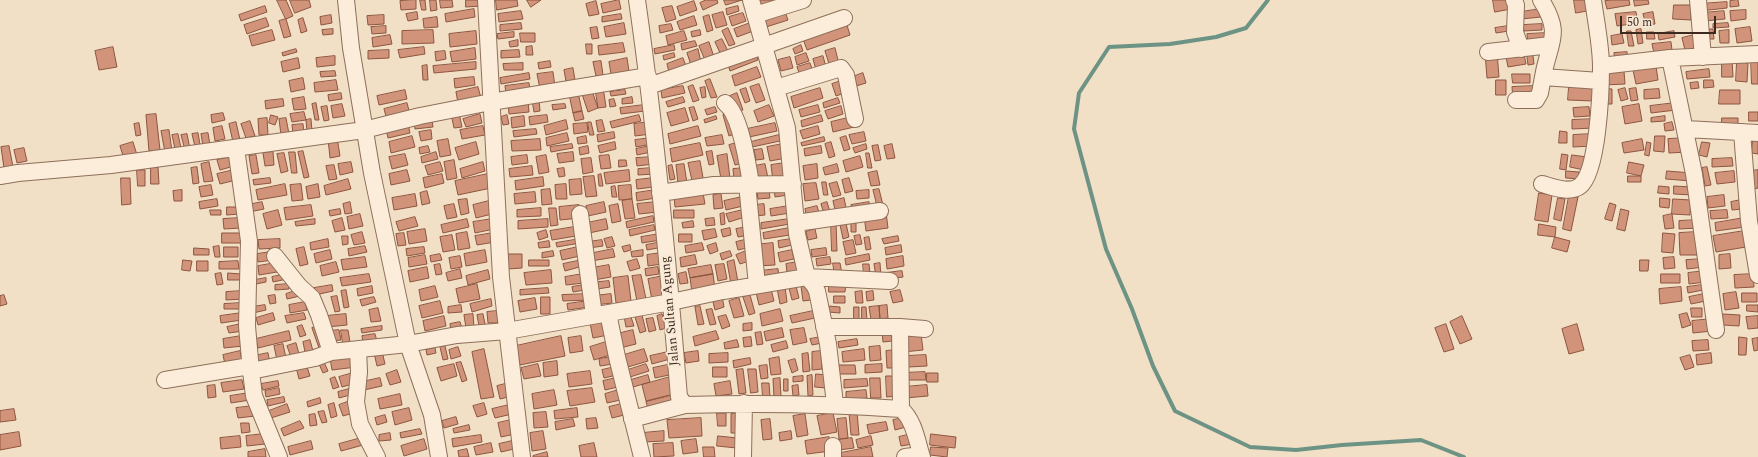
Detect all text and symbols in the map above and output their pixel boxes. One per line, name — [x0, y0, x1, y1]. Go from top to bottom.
scale bar — [1622, 8, 1718, 34]
text: 50 m — [1627, 13, 1652, 32]
street label: Jalan Sultan Agung — [658, 255, 684, 367]

